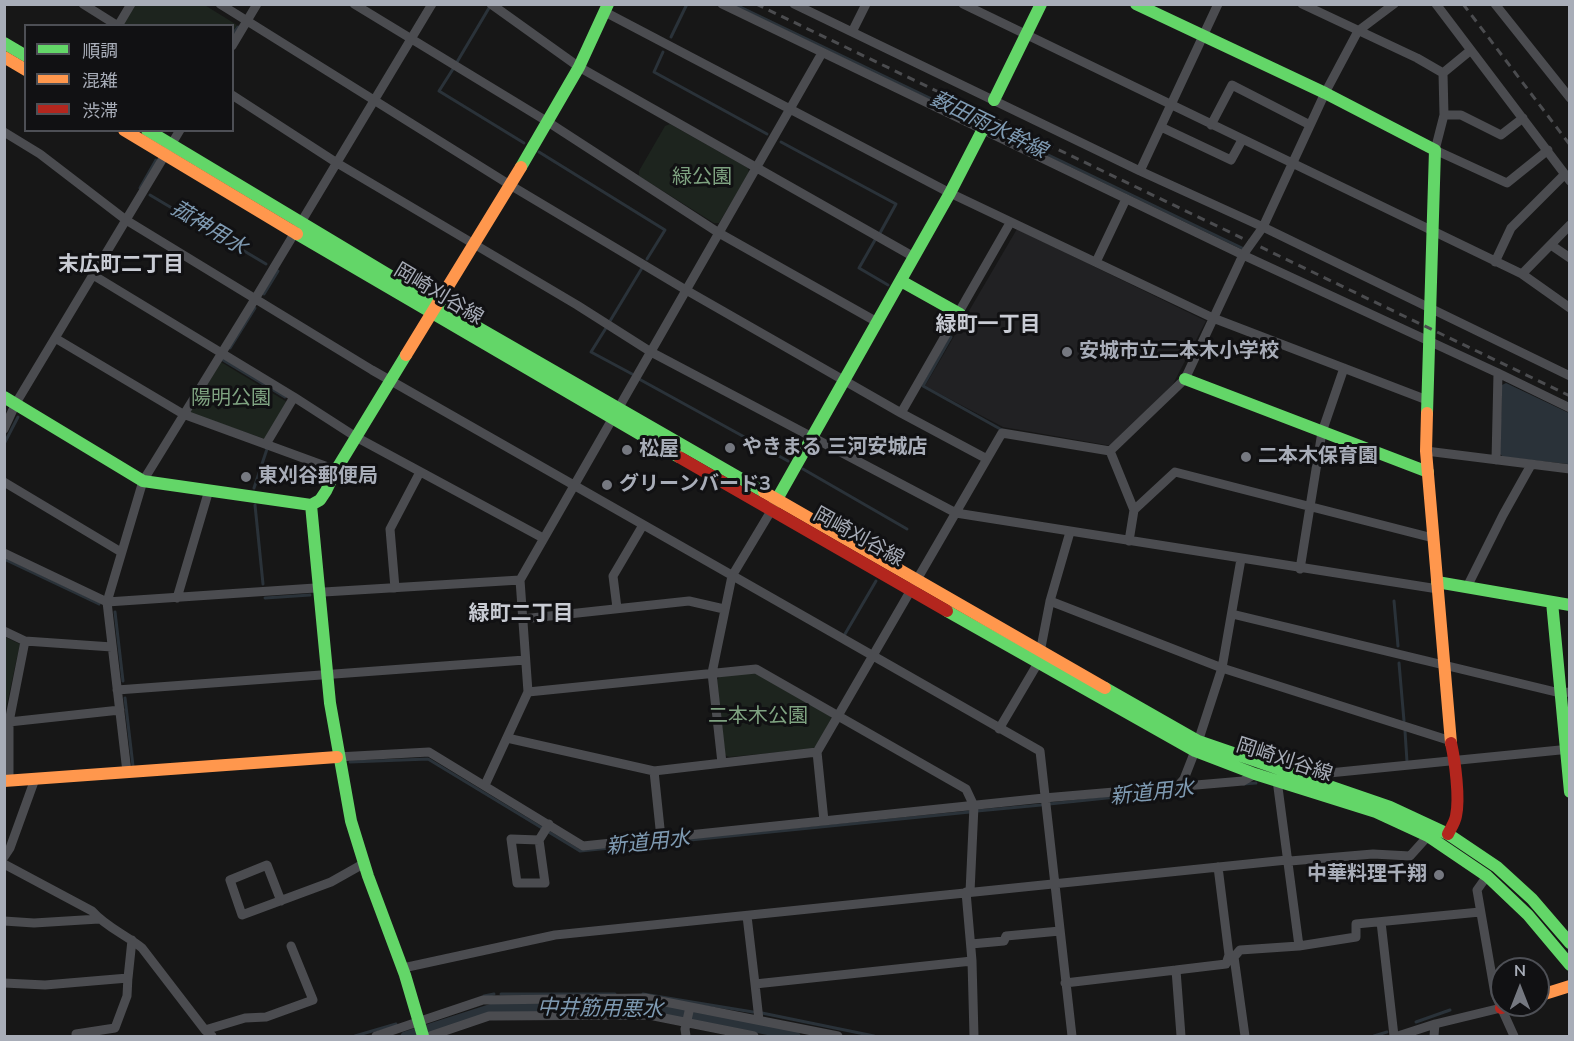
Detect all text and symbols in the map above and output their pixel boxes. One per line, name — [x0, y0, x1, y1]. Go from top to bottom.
legend — [24, 24, 234, 132]
text: 順調 — [82, 39, 118, 63]
text: 混雑 — [82, 69, 118, 93]
water label: 薮田雨水幹線 — [926, 87, 1050, 165]
text: 渋滞 — [82, 99, 118, 123]
park label: 緑公園 — [672, 166, 732, 190]
water label: 菰神用水 — [166, 197, 250, 261]
district label: 末広町二丁目 — [58, 253, 184, 279]
street label: 岡崎刈谷線 — [389, 259, 487, 331]
district label: 緑町一丁目 — [936, 313, 1040, 339]
place label: 安城市立二本木小学校 — [1079, 340, 1279, 364]
marker: 安城市立二本木小学校 — [1060, 345, 1074, 359]
park label: 陽明公園 — [191, 387, 271, 411]
place label: やきまる 三河安城店 — [742, 436, 927, 460]
place label: 松屋 — [639, 438, 679, 462]
marker: やきまる 三河安城店 — [723, 441, 737, 455]
marker: 松屋 — [620, 443, 634, 457]
place label: 二本木保育園 — [1258, 445, 1378, 469]
marker: 二本木保育園 — [1239, 450, 1253, 464]
place label: 東刈谷郵便局 — [258, 465, 378, 489]
marker: 東刈谷郵便局 — [239, 470, 253, 484]
place label: グリーンバード3 — [619, 473, 771, 497]
marker: グリーンバード3 — [600, 478, 614, 492]
street label: 岡崎刈谷線 — [808, 503, 908, 573]
district label: 緑町二丁目 — [469, 602, 573, 628]
park label: 二本木公園 — [708, 705, 808, 729]
street label: 岡崎刈谷線 — [1233, 734, 1335, 788]
water label: 新道用水 — [1109, 777, 1195, 811]
water label: 新道用水 — [605, 827, 691, 861]
place label: 中華料理千翔 — [1307, 863, 1427, 887]
marker: 中華料理千翔 — [1432, 868, 1446, 882]
north arrow — [1490, 957, 1550, 1017]
text: N — [1514, 960, 1526, 982]
water label: 中井筋用悪水 — [537, 996, 663, 1024]

